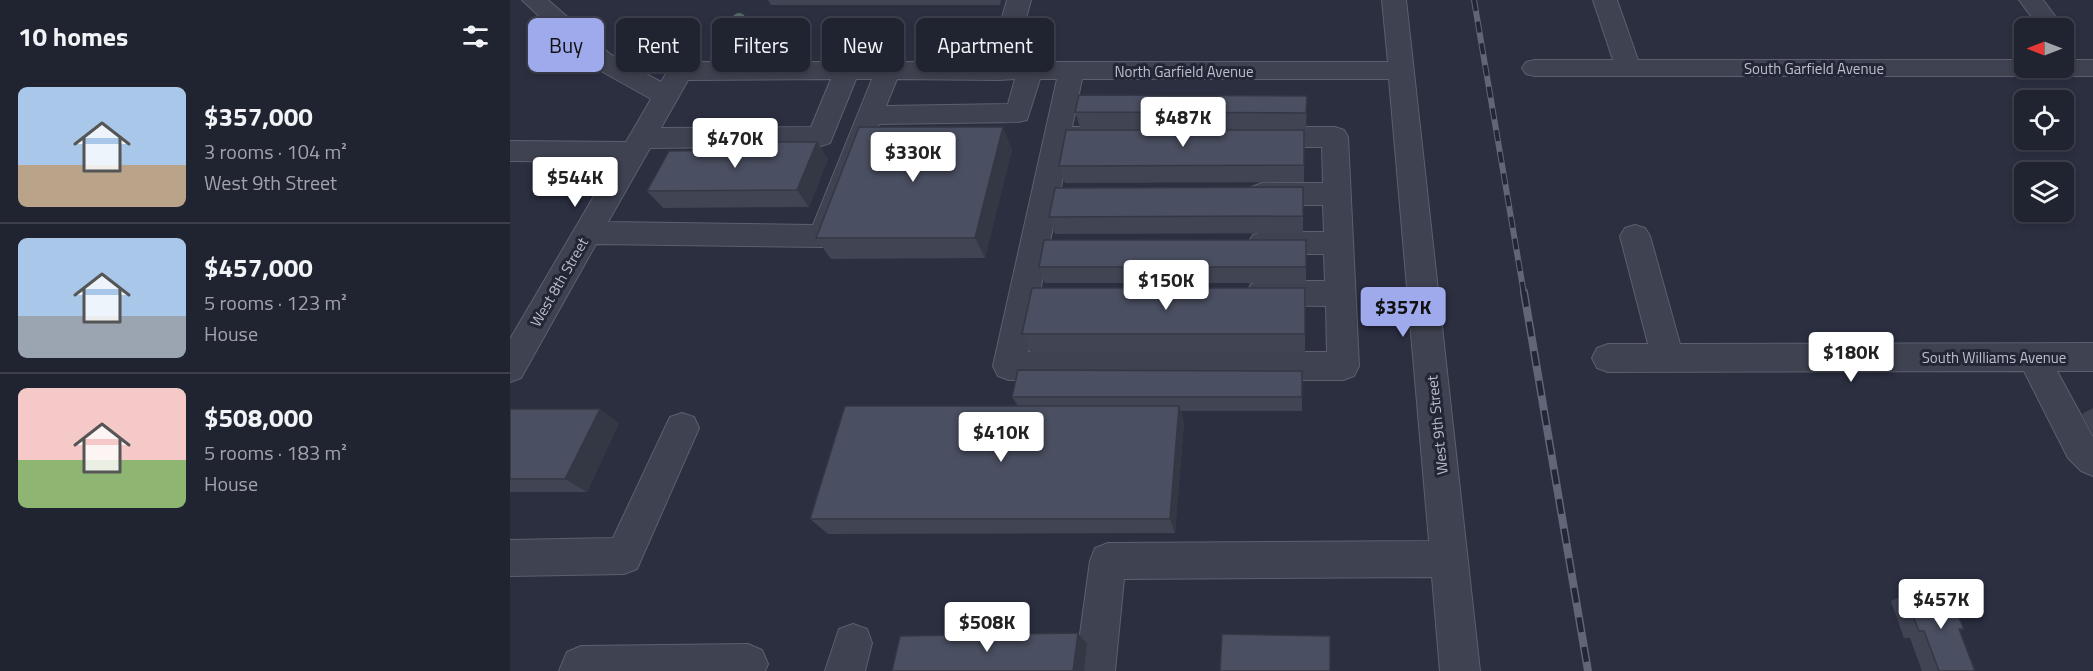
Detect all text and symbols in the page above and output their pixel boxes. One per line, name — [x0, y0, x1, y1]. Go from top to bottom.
text: 10 homes — [18, 17, 128, 56]
chip: Buy — [528, 18, 604, 72]
chip: Rent — [616, 18, 700, 72]
chip: Filters — [712, 18, 810, 72]
chip: New — [822, 18, 904, 72]
chip: Apartment — [916, 18, 1054, 72]
north arrow — [2014, 18, 2074, 78]
map controls — [2014, 18, 2074, 222]
icon: filters — [459, 20, 492, 53]
street label: South Garfield Avenue — [1744, 57, 1884, 80]
street label: North Garfield Avenue — [1114, 60, 1254, 83]
button: locate — [2014, 90, 2074, 150]
text: $357,000 — [204, 97, 313, 136]
pin: $487K — [1141, 97, 1225, 148]
text: $487K — [1155, 101, 1211, 132]
icon: home — [66, 111, 138, 183]
pin: $470K — [693, 118, 777, 169]
text: $470K — [707, 122, 763, 153]
pin: $330K — [871, 132, 955, 183]
text: 3 rooms · 104 m² — [204, 136, 347, 167]
text: $330K — [885, 136, 941, 167]
pin: $544K — [533, 157, 617, 208]
text: $544K — [547, 161, 603, 192]
button: layers — [2014, 162, 2074, 222]
text: West 9th Street — [204, 167, 337, 198]
street label: West 8th Street — [524, 232, 594, 331]
text: $457,000 — [204, 248, 313, 287]
pin: $150K — [1124, 260, 1208, 311]
icon: home — [66, 262, 138, 334]
text: $150K — [1138, 264, 1194, 295]
text: 5 rooms · 123 m² — [204, 287, 347, 318]
pin: $357K — [1361, 287, 1445, 338]
text: $357K — [1375, 291, 1431, 322]
text: House — [204, 318, 258, 349]
pin: $180K — [1809, 332, 1893, 383]
text: $180K — [1823, 336, 1879, 367]
street label: South Williams Avenue — [1922, 346, 2066, 369]
street label: West 9th Street — [1420, 373, 1454, 476]
text: $508,000 — [204, 398, 313, 437]
icon: home — [66, 412, 138, 484]
pin: $410K — [959, 412, 1043, 463]
text: $410K — [973, 416, 1029, 447]
text: 5 rooms · 183 m² — [204, 437, 347, 468]
text: House — [204, 468, 258, 499]
pin: $457K — [1899, 579, 1983, 630]
text: $457K — [1913, 583, 1969, 614]
pin: $508K — [945, 602, 1029, 653]
text: $508K — [959, 606, 1015, 637]

